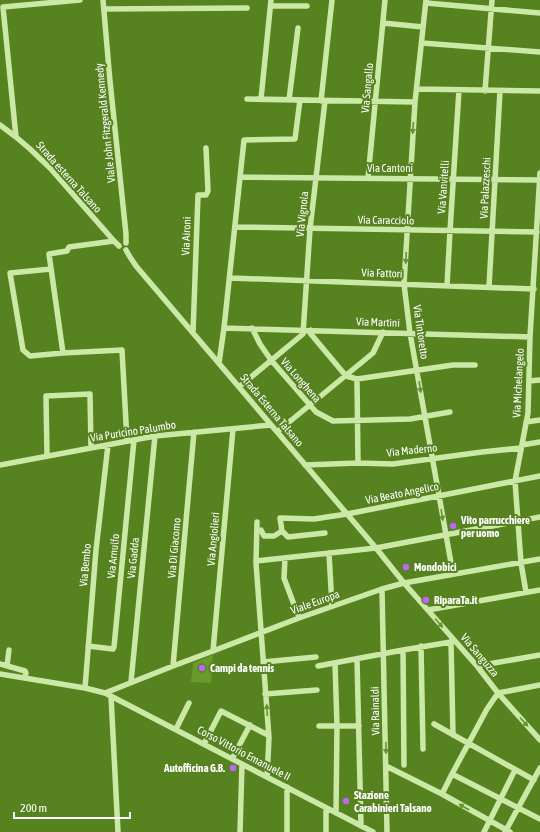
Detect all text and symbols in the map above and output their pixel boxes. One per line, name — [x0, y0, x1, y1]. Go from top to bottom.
street label: Viale John Fitzgerald Kennedy — [93, 62, 117, 183]
street label: Via Sangallo — [359, 63, 375, 113]
one-way arrow — [410, 122, 417, 134]
street label: Strada esterna Talsano — [34, 139, 104, 215]
street label: Via Palazzeschi — [477, 157, 493, 219]
street label: Via Vanvitelli — [435, 160, 451, 214]
street label: Via Cantoni — [367, 162, 413, 174]
street label: Via Vignola — [294, 191, 310, 237]
street label: Via Caracciolo — [358, 214, 414, 226]
street label: Via Aironi — [179, 216, 193, 256]
one-way arrow — [402, 252, 409, 264]
street label: Via Fattori — [361, 266, 403, 280]
street label: Via Tintoretto — [411, 304, 431, 360]
street label: Via Martini — [356, 315, 400, 329]
street label: Via Michelangelo — [510, 348, 526, 418]
street label: Via Longhena — [278, 355, 324, 405]
street label: Strada Esterna Talsano — [238, 371, 306, 449]
one-way arrow — [417, 381, 423, 393]
street label: Via Puricino Palumbo — [89, 418, 177, 444]
street label: Via Maderno — [386, 441, 438, 459]
street label: Via Beato Angelico — [364, 480, 440, 506]
one-way arrow — [440, 509, 446, 521]
street label: Via Angiolieri — [205, 512, 221, 566]
place label: Vito parrucchiere per uomo — [460, 514, 530, 539]
street label: Via Di Giacomo — [165, 517, 183, 579]
marker: Vito parrucchiere per uomo — [448, 521, 458, 531]
street label: Via Arnulfo — [105, 533, 121, 579]
street label: Via Gadda — [125, 537, 141, 579]
street label: Via Bembo — [77, 543, 93, 587]
place label: Mondobici — [414, 561, 457, 573]
marker: Mondobici — [401, 562, 411, 572]
street label: Viale Europa — [289, 588, 341, 616]
place label: RiparaTa.it — [434, 594, 478, 606]
marker: RiparaTa.it — [421, 595, 431, 605]
one-way arrow — [435, 618, 444, 628]
street label: Via Sanguzza — [458, 631, 502, 679]
place label: Campi da tennis — [210, 662, 274, 674]
marker: Campi da tennis — [197, 663, 207, 673]
street label: Via Rainaldi — [369, 687, 381, 735]
one-way arrow — [263, 704, 270, 717]
one-way arrow — [519, 717, 528, 727]
street label: Corso Vittorio Emanuele II — [195, 723, 293, 783]
one-way arrow — [382, 742, 389, 754]
place label: Autofficina G.B. — [163, 762, 225, 774]
marker: Autofficina G.B. — [228, 763, 238, 773]
place label: Stazione Carabinieri Talsano — [354, 789, 432, 814]
scale bar — [14, 794, 130, 820]
marker: Stazione Carabinieri Talsano — [341, 796, 351, 806]
text: 200 m — [20, 801, 47, 815]
one-way arrow — [458, 804, 470, 810]

